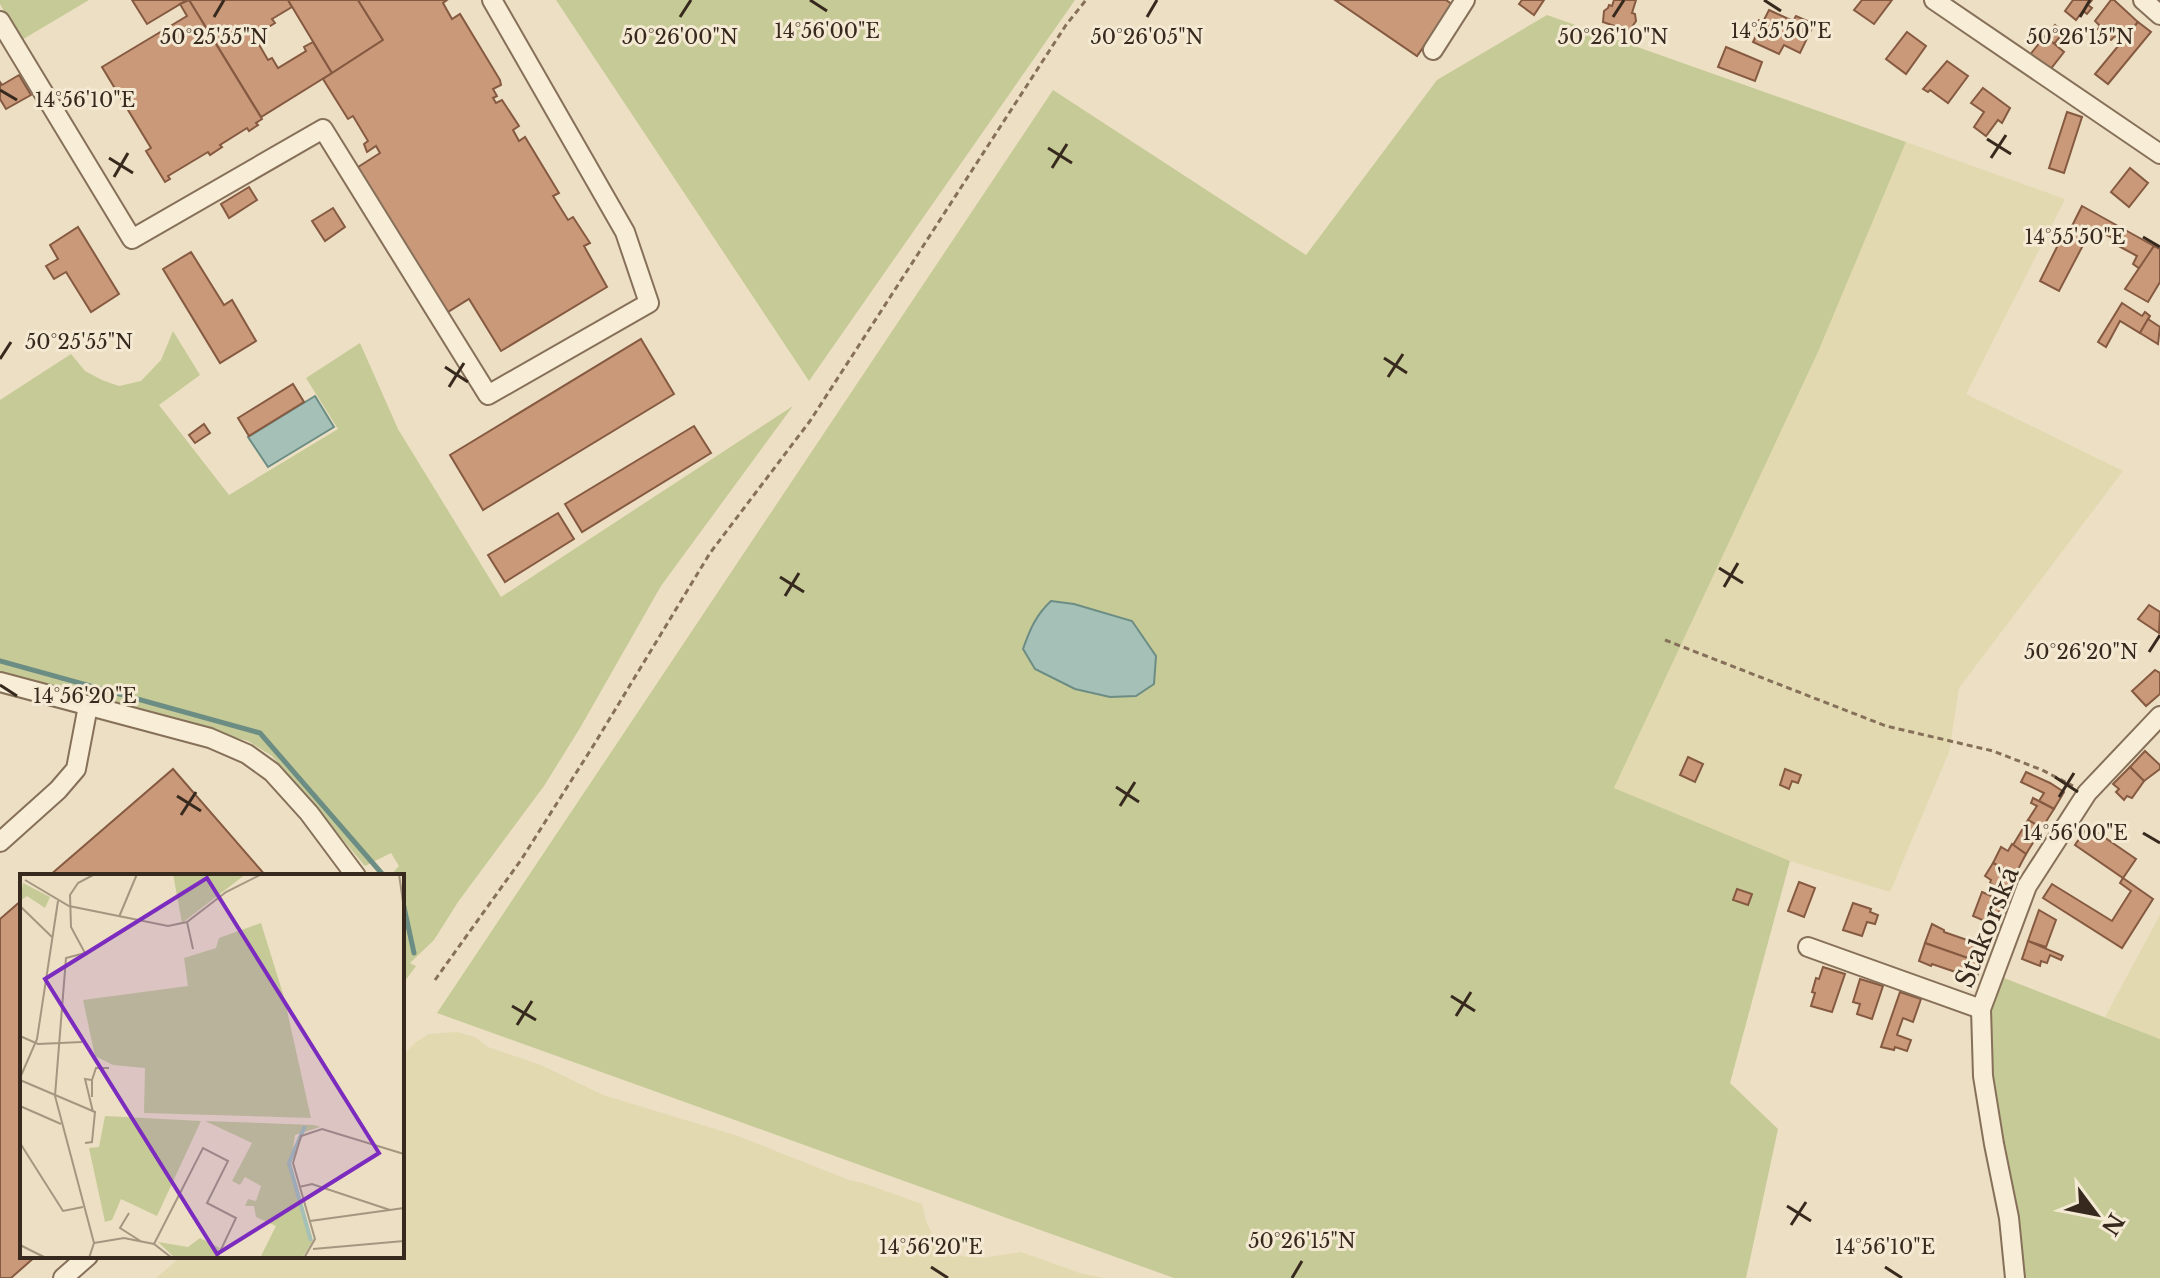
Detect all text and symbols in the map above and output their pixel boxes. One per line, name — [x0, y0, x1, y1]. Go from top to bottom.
text: 14°56'00"E — [774, 19, 880, 43]
text: 14°55'50"E — [1731, 19, 1831, 43]
text: 50°25'55"N — [160, 25, 268, 49]
text: 50°26'00"N — [622, 25, 738, 49]
text: 50°26'05"N — [1090, 25, 1204, 49]
text: 50°26'10"N — [1558, 25, 1668, 49]
text: 50°26'15"N — [2026, 25, 2134, 49]
text: 14°56'10"E — [35, 88, 135, 112]
text: 14°55'50"E — [2025, 225, 2125, 249]
text: 50°25'55"N — [25, 330, 133, 354]
text: 50°26'20"N — [2024, 640, 2138, 664]
text: 14°56'20"E — [33, 684, 137, 708]
text: 14°56'00"E — [2022, 821, 2128, 845]
street label: Stakorská — [1948, 861, 2026, 992]
inset map — [20, 874, 404, 1258]
north arrow — [2056, 1174, 2136, 1254]
text: N — [2095, 1208, 2129, 1241]
text: 50°26'15"N — [1248, 1229, 1356, 1253]
text: 14°56'20"E — [879, 1235, 983, 1259]
text: 14°56'10"E — [1835, 1235, 1935, 1259]

